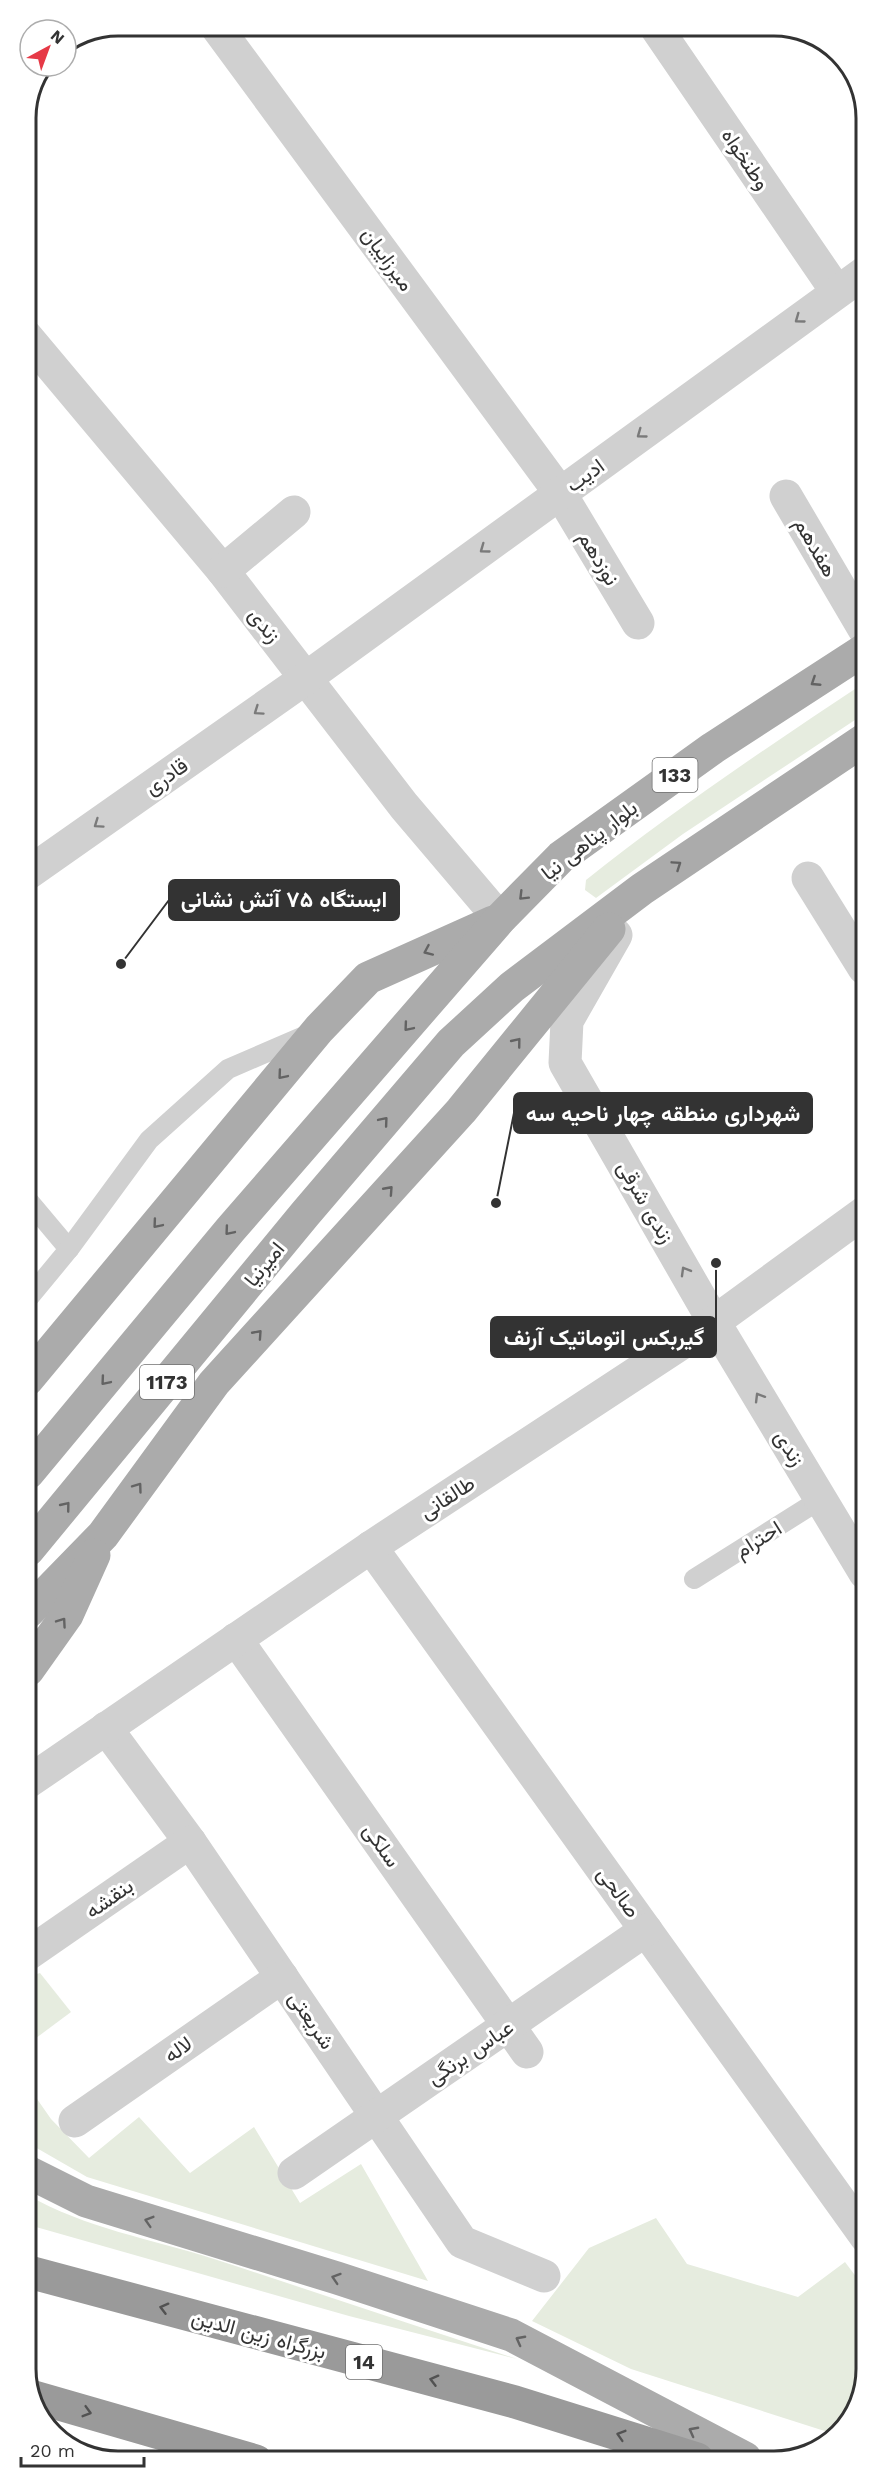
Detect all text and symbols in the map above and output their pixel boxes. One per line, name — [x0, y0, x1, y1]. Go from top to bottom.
north arrow — [18, 18, 78, 78]
text: N — [47, 26, 68, 48]
street label: وطنخواه — [716, 124, 775, 195]
street label: میرزاییان — [356, 222, 419, 296]
one-way arrow — [795, 312, 806, 323]
one-way arrow — [637, 427, 648, 438]
street label: ادیب — [561, 453, 609, 497]
street label: هفدهم — [787, 513, 843, 582]
street label: نوزدهم — [571, 526, 625, 591]
one-way arrow — [479, 541, 490, 552]
street label: زندی — [243, 602, 286, 648]
one-way arrow — [811, 674, 821, 686]
one-way arrow — [254, 704, 265, 715]
street label: قادری — [140, 752, 193, 801]
road number: 133 — [652, 758, 698, 792]
street label: بلوار پناهی نیا — [536, 795, 643, 887]
one-way arrow — [94, 817, 105, 828]
one-way arrow — [671, 862, 682, 873]
callout: ایستگاه ۷۵ آتش نشانی — [169, 880, 399, 920]
text: ایستگاه ۷۵ آتش نشانی — [181, 887, 387, 913]
one-way arrow — [519, 888, 530, 899]
one-way arrow — [423, 944, 434, 956]
one-way arrow — [404, 1020, 415, 1031]
one-way arrow — [509, 1038, 520, 1049]
one-way arrow — [278, 1068, 289, 1079]
callout: شهرداری منطقه چهار ناحیه سه — [514, 1093, 812, 1133]
text: شهرداری منطقه چهار ناحیه سه — [526, 1101, 800, 1129]
one-way arrow — [377, 1117, 388, 1128]
street label: زندی شرقی — [611, 1156, 680, 1248]
one-way arrow — [382, 1186, 393, 1197]
one-way arrow — [153, 1218, 164, 1229]
one-way arrow — [226, 1224, 237, 1235]
street label: امیرنیا — [238, 1237, 290, 1292]
one-way arrow — [681, 1267, 692, 1278]
callout: گیربکس اتوماتیک آرنف — [491, 1317, 716, 1357]
text: گیربکس اتوماتیک آرنف — [504, 1325, 704, 1351]
one-way arrow — [251, 1331, 262, 1341]
road number: 1173 — [140, 1365, 194, 1399]
one-way arrow — [101, 1374, 112, 1385]
one-way arrow — [755, 1393, 767, 1403]
street label: زندی — [769, 1425, 810, 1471]
street label: طالقانی — [415, 1470, 479, 1524]
one-way arrow — [131, 1483, 142, 1494]
one-way arrow — [58, 1502, 69, 1513]
street label: احترام — [730, 1515, 787, 1565]
one-way arrow — [55, 1618, 66, 1629]
street label: سلکی — [358, 1818, 406, 1872]
street label: صالحی — [592, 1862, 646, 1922]
street label: بنقشه — [80, 1873, 138, 1923]
street label: شریعتی — [283, 1986, 340, 2054]
street label: عباس برنگی — [422, 2014, 519, 2091]
street label: لاله — [159, 2030, 197, 2068]
one-way arrow — [144, 2216, 155, 2228]
one-way arrow — [331, 2273, 342, 2285]
one-way arrow — [159, 2303, 170, 2315]
street label: بزرگراه زین الدین — [189, 2304, 329, 2365]
one-way arrow — [516, 2336, 527, 2347]
road number: 14 — [346, 2345, 382, 2379]
one-way arrow — [429, 2375, 439, 2388]
one-way arrow — [81, 2405, 92, 2417]
one-way arrow — [689, 2427, 699, 2438]
scale bar — [21, 2430, 144, 2468]
one-way arrow — [616, 2430, 627, 2442]
text: 20 m — [30, 2440, 75, 2461]

